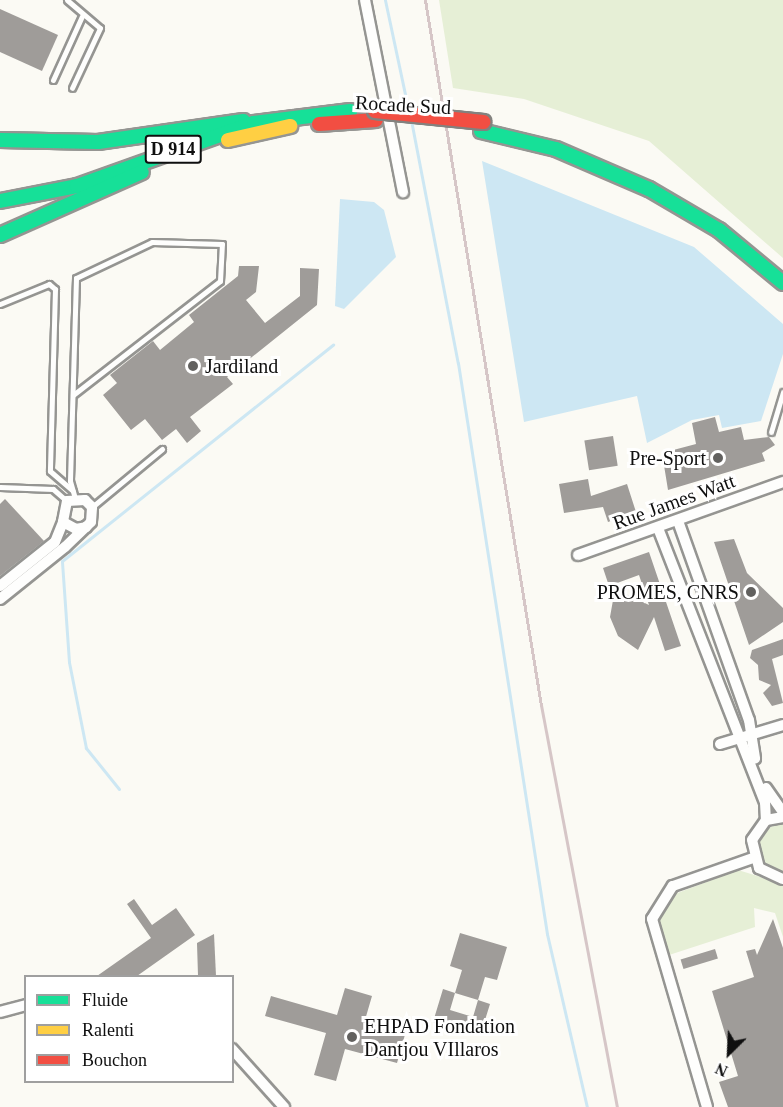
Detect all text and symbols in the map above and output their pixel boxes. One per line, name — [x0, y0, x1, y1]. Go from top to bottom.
street label: Rocade Sud — [354, 91, 452, 119]
road number: D 914 — [144, 134, 201, 164]
place label: Jardiland — [205, 354, 278, 378]
marker: Jardiland — [186, 359, 200, 373]
place label: Pre-Sport — [629, 446, 706, 470]
marker: Pre-Sport — [711, 451, 725, 465]
street label: Rue James Watt — [610, 469, 738, 535]
place label: PROMES, CNRS — [597, 580, 739, 604]
marker: PROMES, CNRS — [744, 585, 758, 599]
legend — [24, 975, 234, 1083]
text: Fluide — [82, 990, 128, 1010]
place label: EHPAD Fondation Dantjou VIllaros — [364, 1014, 515, 1061]
text: Ralenti — [82, 1020, 134, 1040]
north arrow — [699, 1023, 759, 1083]
marker: EHPAD Fondation Dantjou VIllaros — [345, 1030, 359, 1044]
text: Bouchon — [82, 1050, 147, 1070]
text: N — [713, 1060, 730, 1080]

